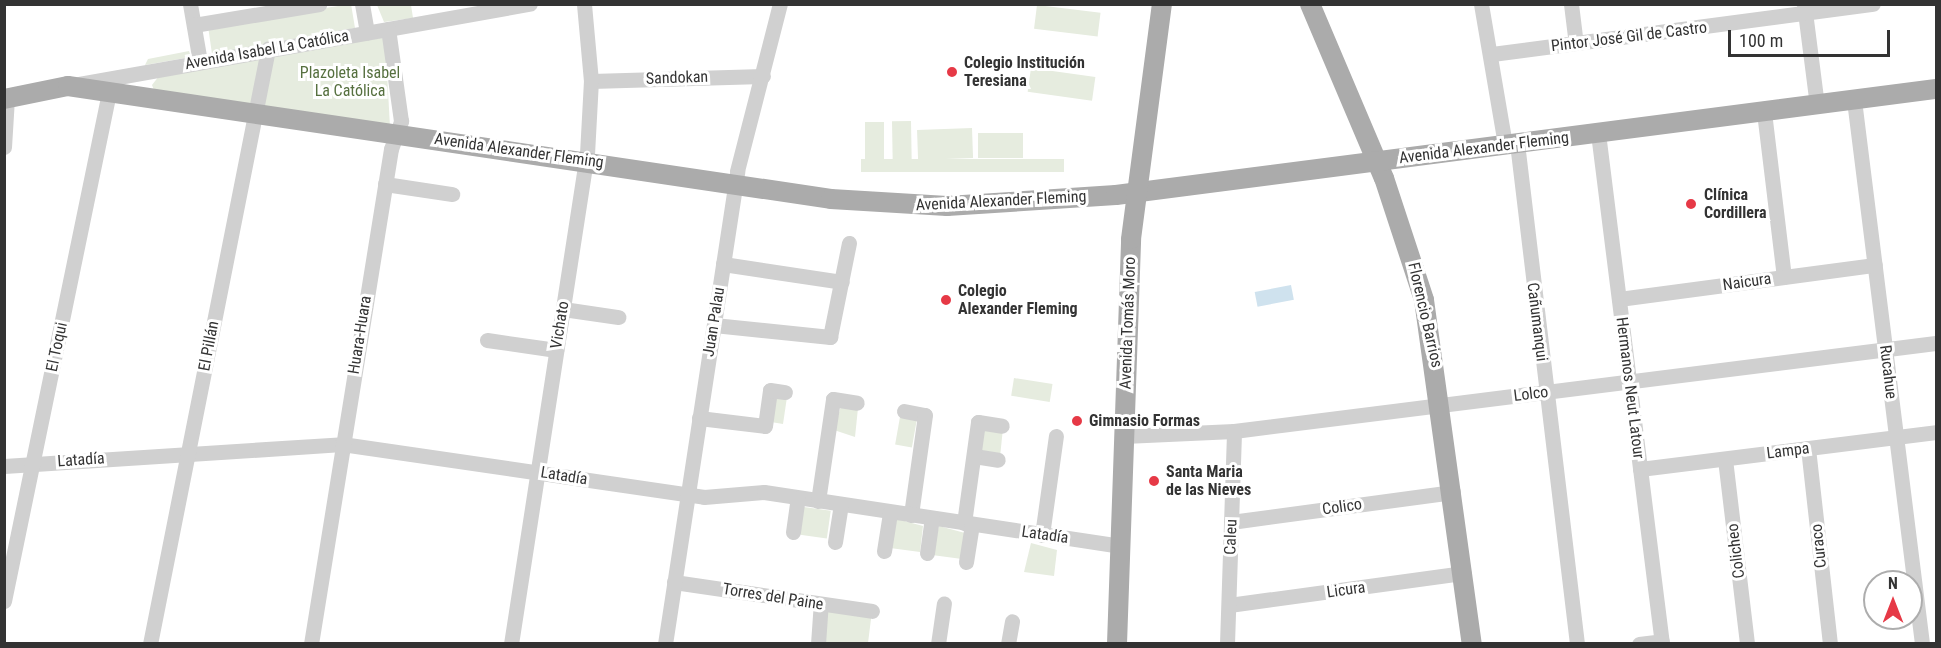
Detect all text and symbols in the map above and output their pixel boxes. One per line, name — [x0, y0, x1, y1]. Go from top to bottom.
street label: Pintor José Gil de Castro — [1550, 18, 1708, 56]
scale bar — [1731, 18, 1893, 56]
street label: Avenida Isabel La Católica — [184, 26, 350, 74]
text: 100 m — [1739, 30, 1783, 51]
place label: Colegio Institución Teresiana — [964, 53, 1085, 91]
park label: Plazoleta Isabel La Católica — [300, 63, 400, 101]
marker: Colegio Institución Teresiana — [945, 65, 959, 79]
street label: Sandokan — [646, 67, 708, 89]
street label: Avenida Alexander Fleming — [1398, 128, 1570, 168]
street label: Avenida Alexander Fleming — [433, 130, 605, 172]
place label: Clínica Cordillera — [1704, 185, 1767, 223]
street label: Avenida Alexander Fleming — [915, 187, 1087, 215]
marker: Clínica Cordillera — [1682, 195, 1700, 213]
street label: Avenida Tomás Moro — [1116, 256, 1140, 390]
street label: Florencio Barrios — [1404, 261, 1446, 369]
street label: Naicura — [1722, 269, 1772, 295]
place label: Colegio Alexander Fleming — [958, 281, 1078, 319]
street label: Cañumanqui — [1523, 282, 1551, 362]
street label: Juan Palau — [699, 286, 729, 358]
marker: Colegio Alexander Fleming — [939, 293, 953, 307]
street label: Huara-Huara — [344, 294, 376, 376]
street label: Vichato — [547, 300, 573, 350]
street label: Hermanos Neut Latour — [1612, 316, 1648, 460]
street label: El Pillán — [195, 319, 223, 373]
street label: El Toqui — [42, 320, 72, 374]
street label: Rucahue — [1875, 344, 1901, 400]
street label: Lolco — [1513, 382, 1549, 406]
place label: Gimnasio Formas — [1089, 411, 1200, 431]
marker: Gimnasio Formas — [1070, 414, 1084, 428]
street label: Lampa — [1766, 439, 1810, 463]
street label: Latadía — [57, 449, 105, 471]
place label: Santa Maria de las Nieves — [1166, 462, 1251, 500]
street label: Latadía — [539, 463, 589, 489]
marker: Santa Maria de las Nieves — [1147, 474, 1161, 488]
street label: Colico — [1321, 495, 1363, 519]
street label: Caleu — [1221, 519, 1241, 555]
street label: Latadía — [1020, 522, 1070, 548]
street label: Colicheo — [1723, 522, 1749, 580]
street label: Curaco — [1807, 523, 1831, 569]
north arrow — [1863, 570, 1923, 630]
text: N — [1888, 574, 1898, 593]
street label: Licura — [1326, 578, 1366, 602]
street label: Torres del Paine — [721, 580, 825, 614]

